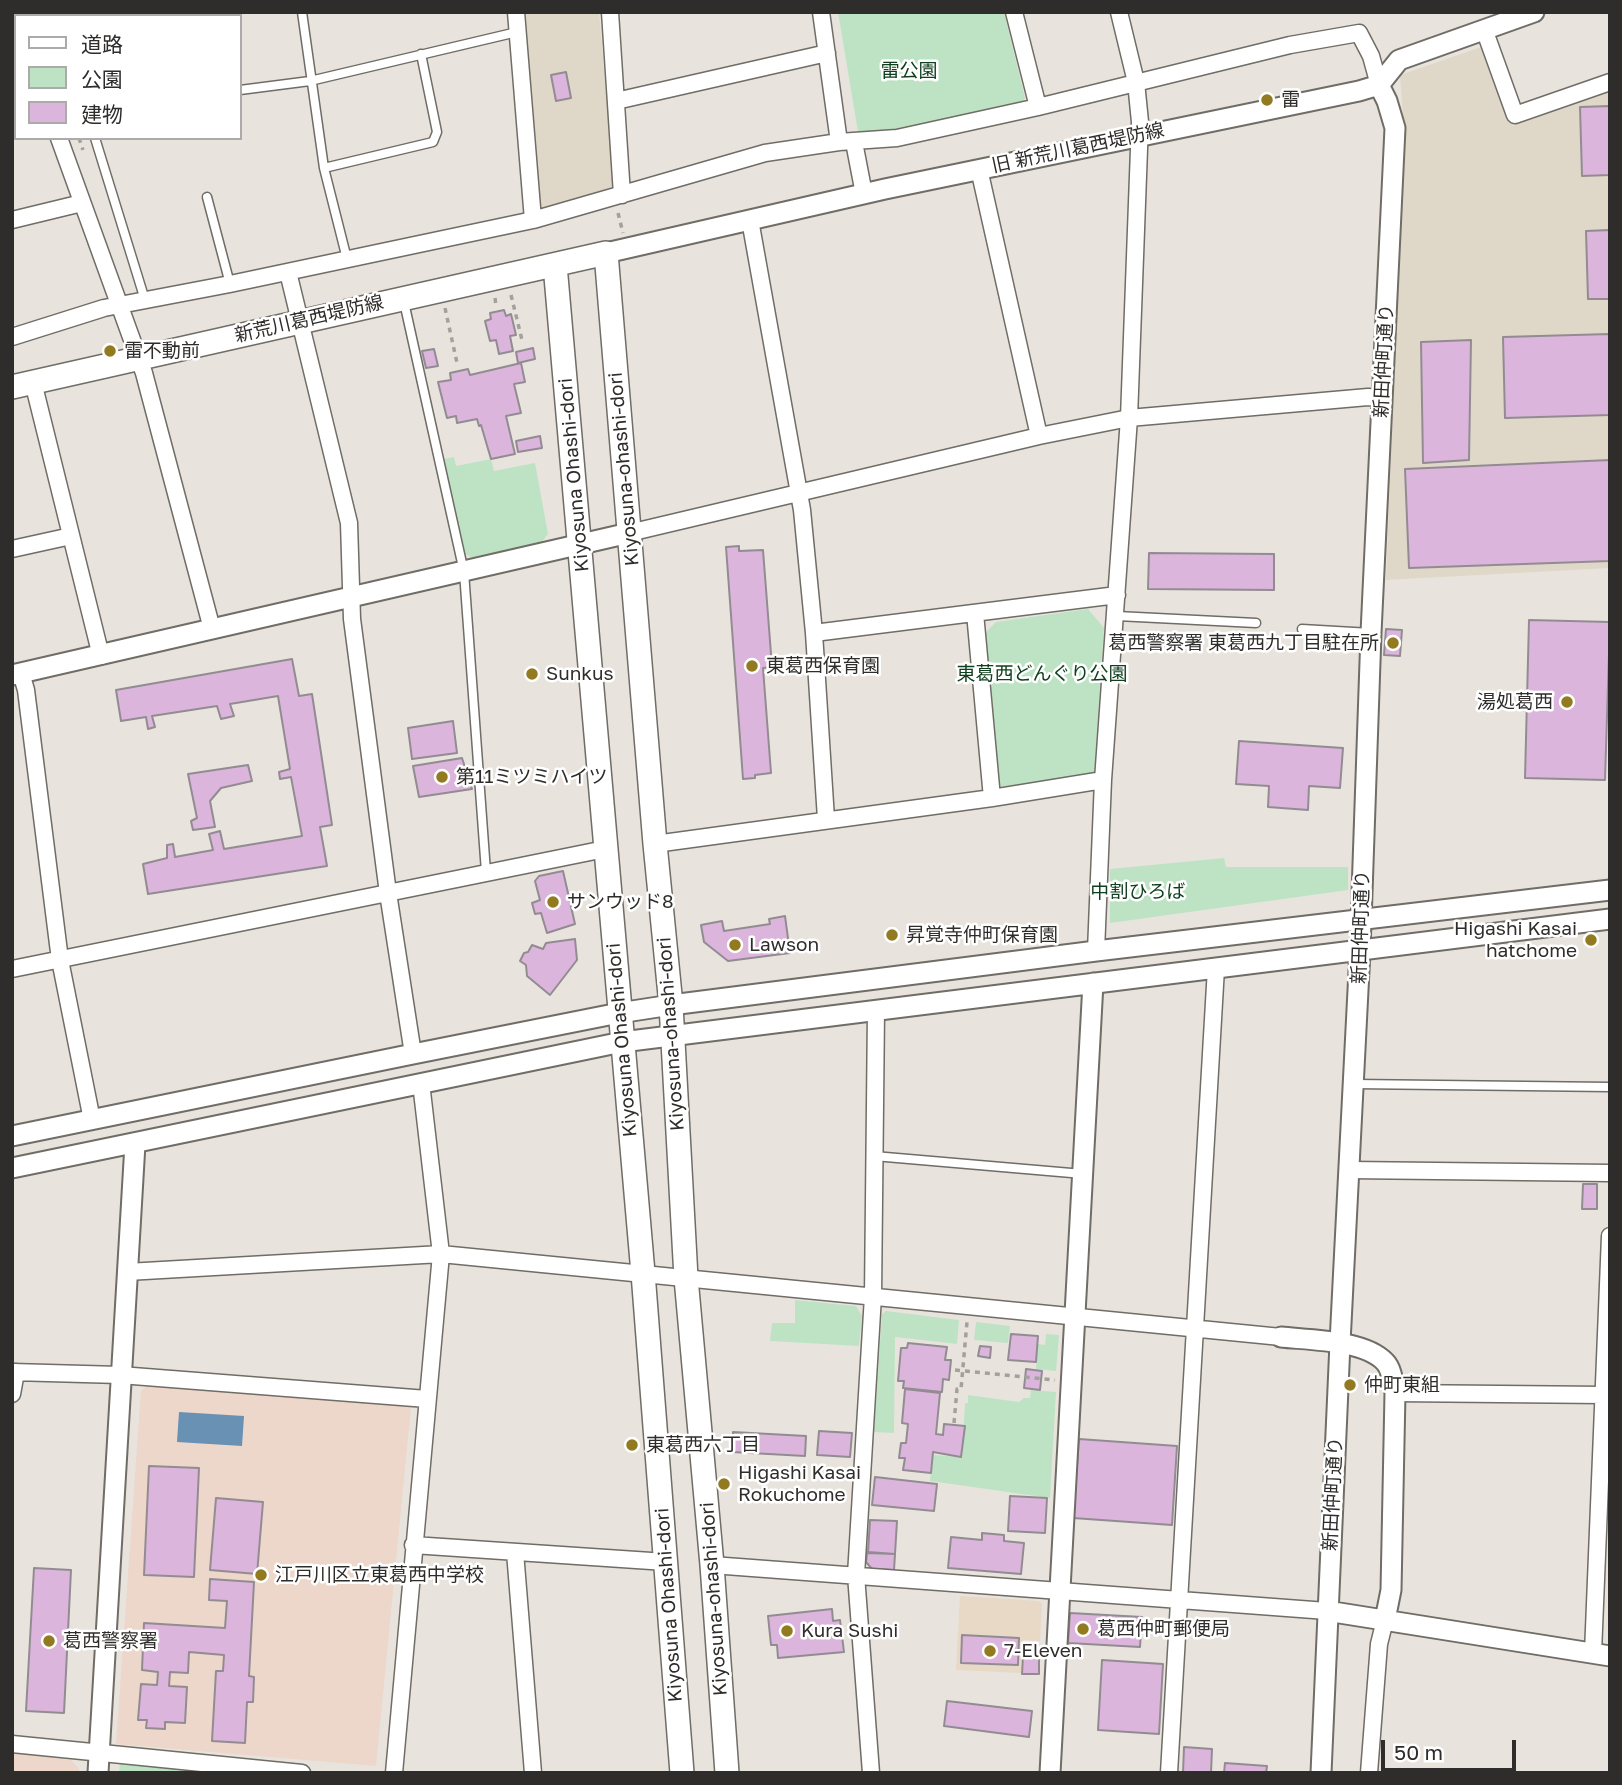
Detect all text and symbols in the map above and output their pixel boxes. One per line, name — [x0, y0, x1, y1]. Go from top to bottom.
legend — [14, 14, 242, 140]
text: 道路 — [81, 31, 123, 57]
park label: 雷公園 — [881, 60, 937, 82]
text: 公園 — [81, 66, 123, 92]
place label: 雷 — [1281, 89, 1300, 111]
marker: 雷 — [1259, 92, 1275, 108]
text: 建物 — [81, 101, 123, 127]
street label: 旧 新荒川葛西堤防線 — [990, 119, 1166, 177]
street label: 新荒川葛西堤防線 — [232, 291, 386, 347]
street label: 新田仲町通り — [1370, 303, 1398, 419]
place label: 雷不動前 — [124, 340, 200, 362]
marker: 雷不動前 — [102, 343, 118, 359]
street label: Kiyosuna-ohashi-dori — [604, 371, 644, 567]
street label: Kiyosuna Ohashi-dori — [554, 377, 594, 573]
place label: 葛西警察署 東葛西九丁目駐在所 — [1108, 632, 1379, 654]
marker: 葛西警察署 東葛西九丁目駐在所 — [1385, 635, 1401, 651]
place label: 東葛西保育園 — [766, 655, 880, 677]
marker: 東葛西保育園 — [744, 658, 760, 674]
place label: Sunkus — [546, 663, 614, 685]
park label: 東葛西どんぐり公園 — [957, 663, 1127, 685]
marker: Sunkus — [524, 666, 540, 682]
place label: 湯処葛西 — [1477, 691, 1553, 713]
marker: 湯処葛西 — [1559, 694, 1575, 710]
place label: 第11ミツミハイツ — [456, 766, 607, 788]
marker: 第11ミツミハイツ — [434, 769, 450, 785]
street label: 新田仲町通り — [1348, 870, 1374, 984]
park label: 中割ひろば — [1091, 881, 1185, 903]
place label: サンウッド8 — [567, 891, 674, 913]
marker: サンウッド8 — [545, 894, 561, 910]
place label: Higashi Kasai hatchome — [1454, 918, 1577, 962]
place label: 昇覚寺仲町保育園 — [906, 924, 1058, 946]
marker: 昇覚寺仲町保育園 — [884, 927, 900, 943]
marker: Higashi Kasai hatchome — [1583, 932, 1599, 948]
place label: Lawson — [749, 934, 819, 956]
street label: Kiyosuna-ohashi-dori — [653, 936, 689, 1132]
marker: Lawson — [727, 937, 743, 953]
street label: Kiyosuna Ohashi-dori — [602, 942, 642, 1138]
place label: 仲町東組 — [1364, 1374, 1440, 1396]
marker: 仲町東組 — [1342, 1377, 1358, 1393]
place label: 東葛西六丁目 — [646, 1434, 760, 1456]
street label: 新田仲町通り — [1319, 1436, 1347, 1552]
marker: 東葛西六丁目 — [624, 1437, 640, 1453]
place label: Higashi Kasai Rokuchome — [738, 1462, 861, 1506]
marker: Higashi Kasai Rokuchome — [716, 1476, 732, 1492]
street label: Kiyosuna-ohashi-dori — [696, 1501, 732, 1697]
street label: Kiyosuna Ohashi-dori — [651, 1507, 687, 1703]
place label: 江戸川区立東葛西中学校 — [275, 1564, 484, 1586]
marker: 江戸川区立東葛西中学校 — [253, 1567, 269, 1583]
place label: 葛西仲町郵便局 — [1097, 1618, 1230, 1640]
place label: Kura Sushi — [801, 1620, 898, 1642]
marker: 葛西仲町郵便局 — [1075, 1621, 1091, 1637]
marker: Kura Sushi — [779, 1623, 795, 1639]
place label: 葛西警察署 — [63, 1630, 158, 1652]
marker: 葛西警察署 — [41, 1633, 57, 1649]
place label: 7-Eleven — [1004, 1640, 1082, 1662]
marker: 7-Eleven — [982, 1643, 998, 1659]
scale bar — [1384, 1726, 1519, 1770]
text: 50 m — [1394, 1739, 1443, 1765]

